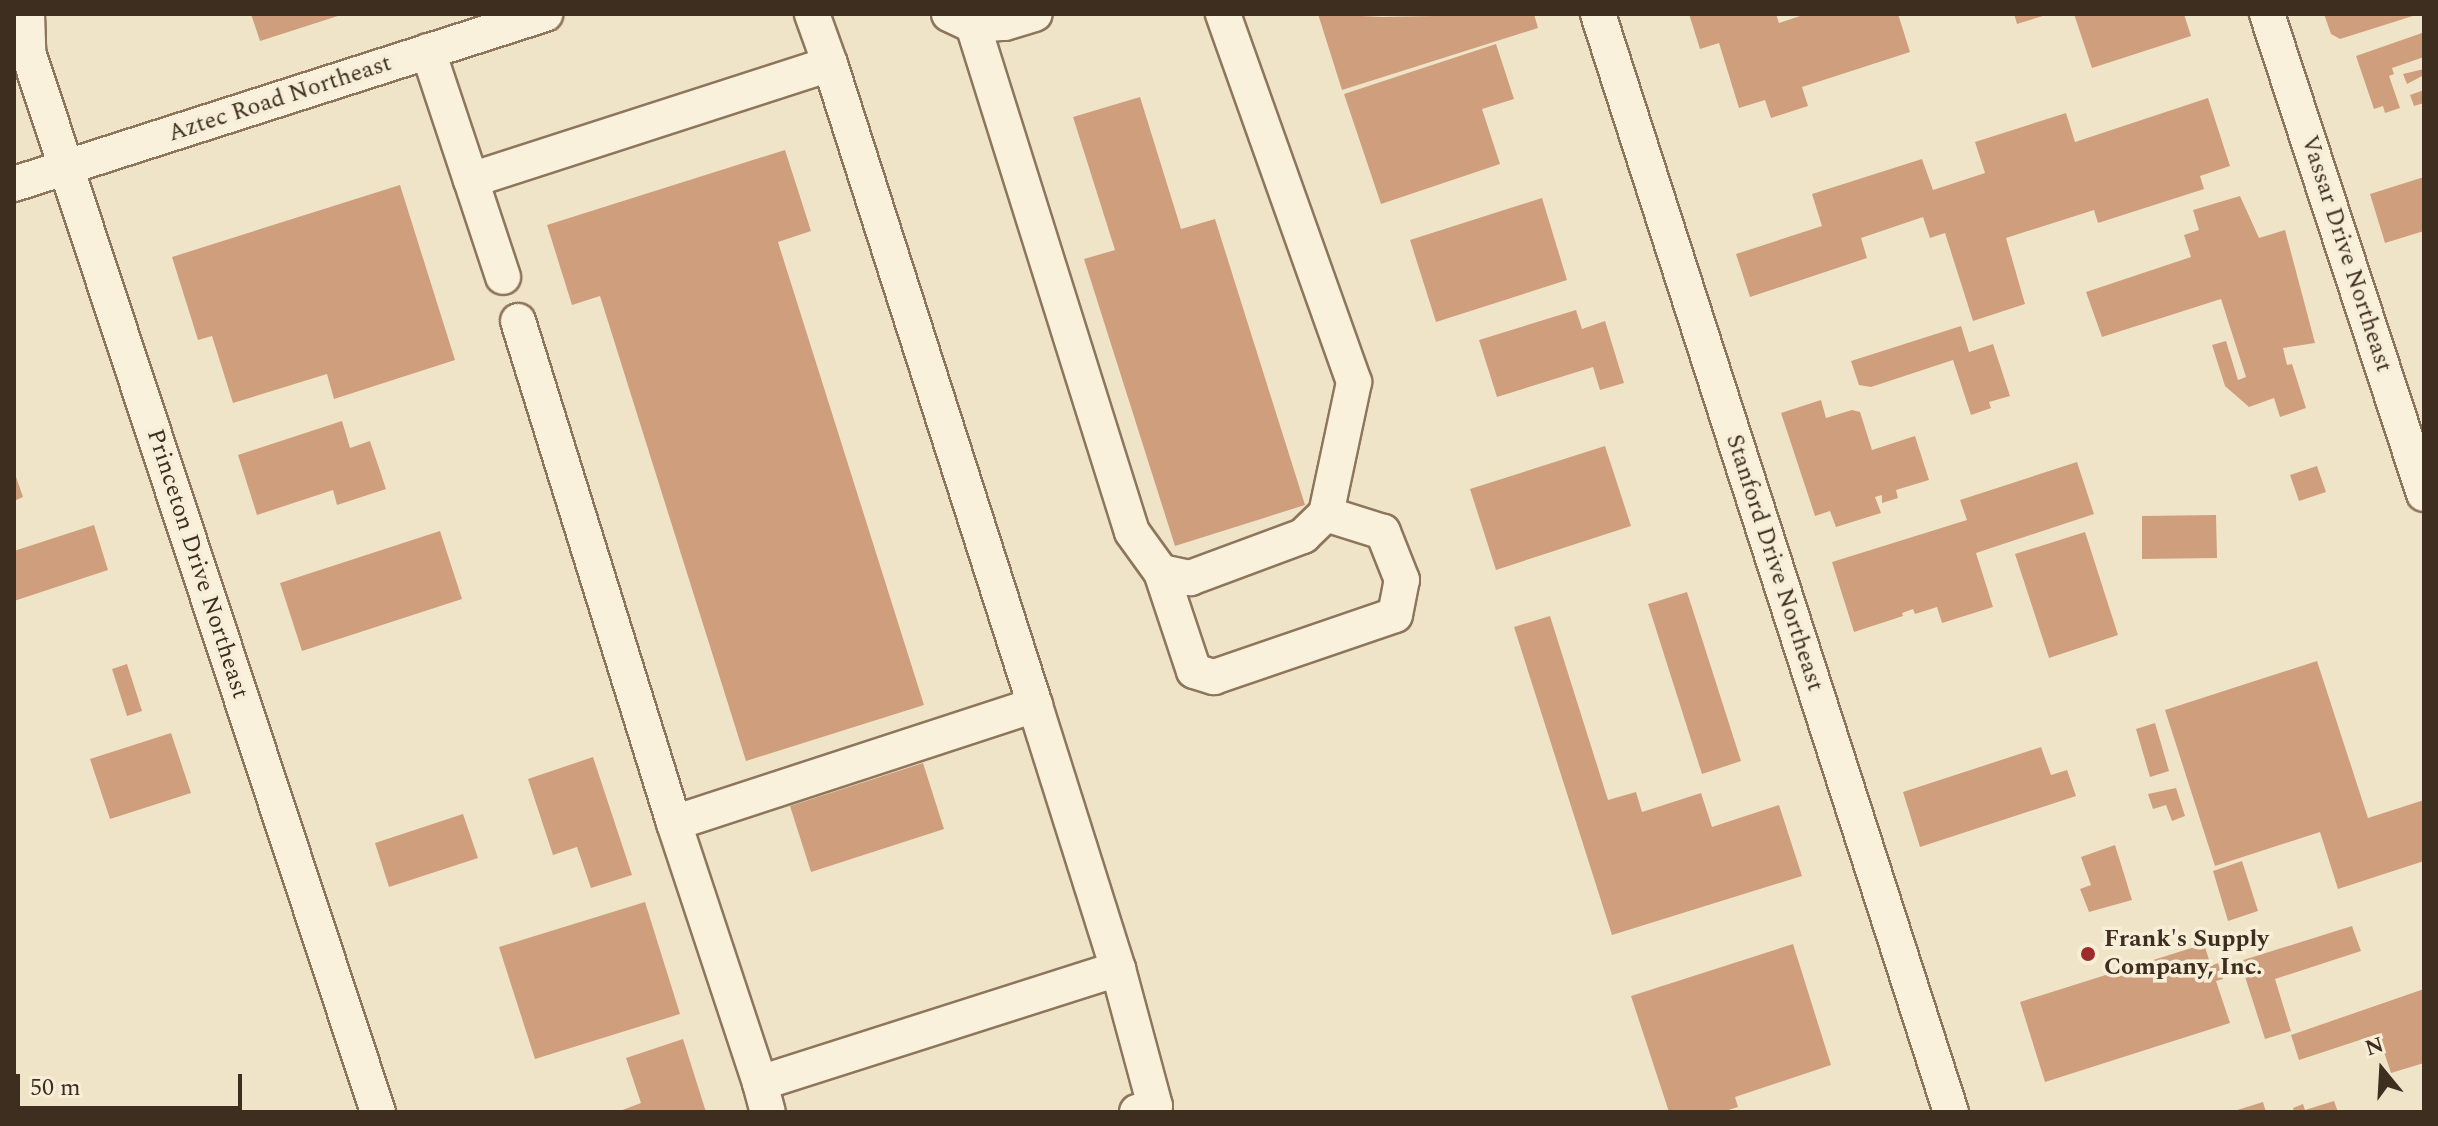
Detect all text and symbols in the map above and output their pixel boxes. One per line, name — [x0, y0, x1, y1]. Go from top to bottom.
street label: Aztec Road Northeast — [165, 49, 395, 149]
street label: Vassar Drive Northeast — [2294, 132, 2398, 376]
street label: Princeton Drive Northeast — [140, 426, 254, 702]
street label: Stanford Drive Northeast — [1719, 431, 1829, 695]
place label: Frank's Supply Company, Inc. — [2104, 926, 2269, 982]
marker: Frank's Supply Company, Inc. — [2079, 945, 2097, 963]
text: N — [2361, 1028, 2388, 1065]
north arrow — [2342, 1030, 2422, 1110]
scale bar — [20, 1058, 246, 1108]
text: 50 m — [30, 1070, 81, 1106]

